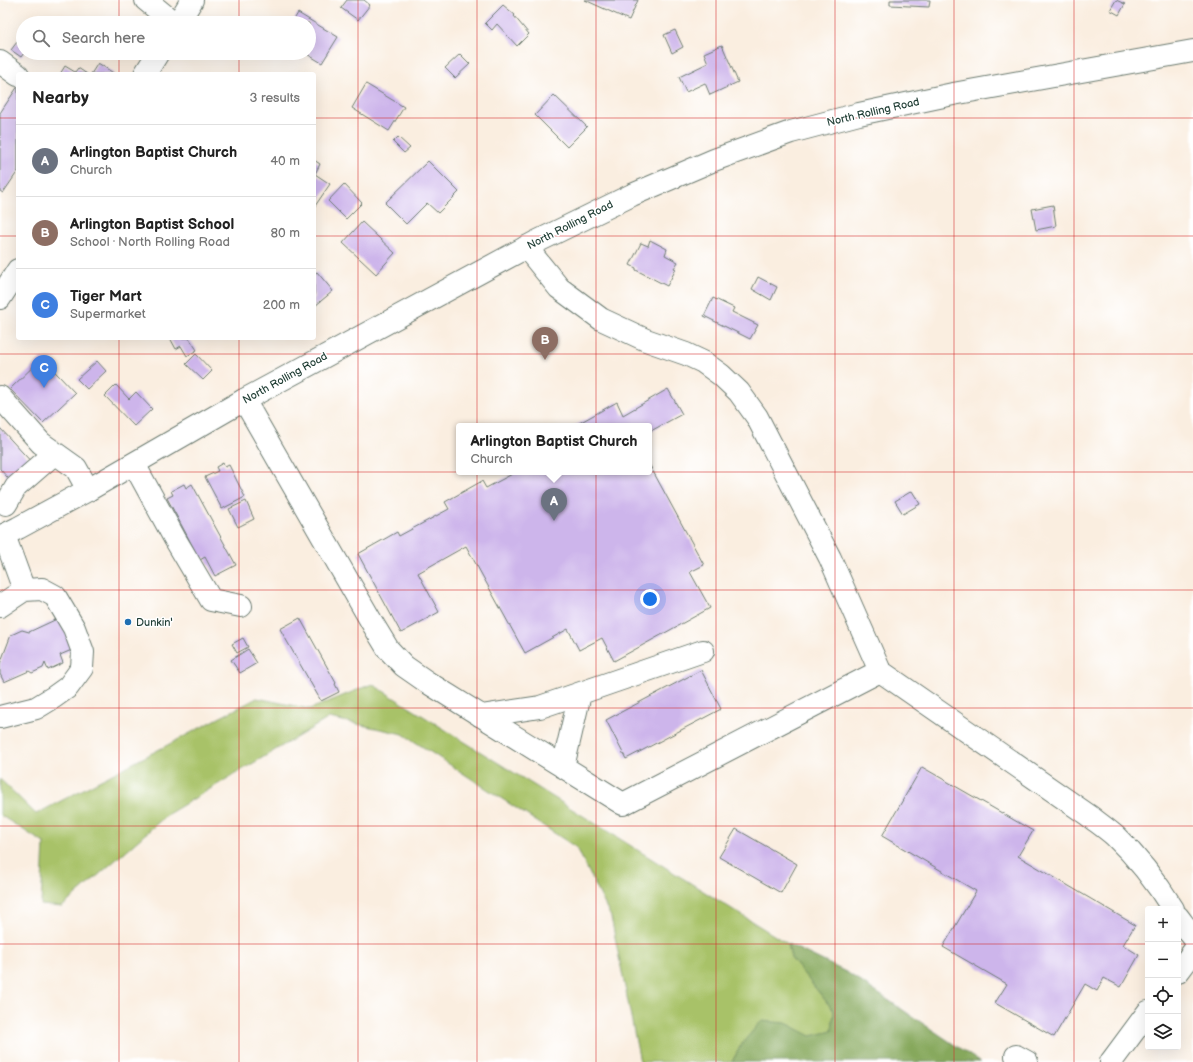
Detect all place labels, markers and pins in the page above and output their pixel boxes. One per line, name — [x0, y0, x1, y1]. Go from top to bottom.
pin: B — [532, 327, 558, 360]
pin: C — [31, 355, 57, 388]
pin: A — [541, 488, 567, 521]
place label: Dunkin' — [136, 616, 173, 629]
marker: Dunkin' — [123, 617, 133, 627]

